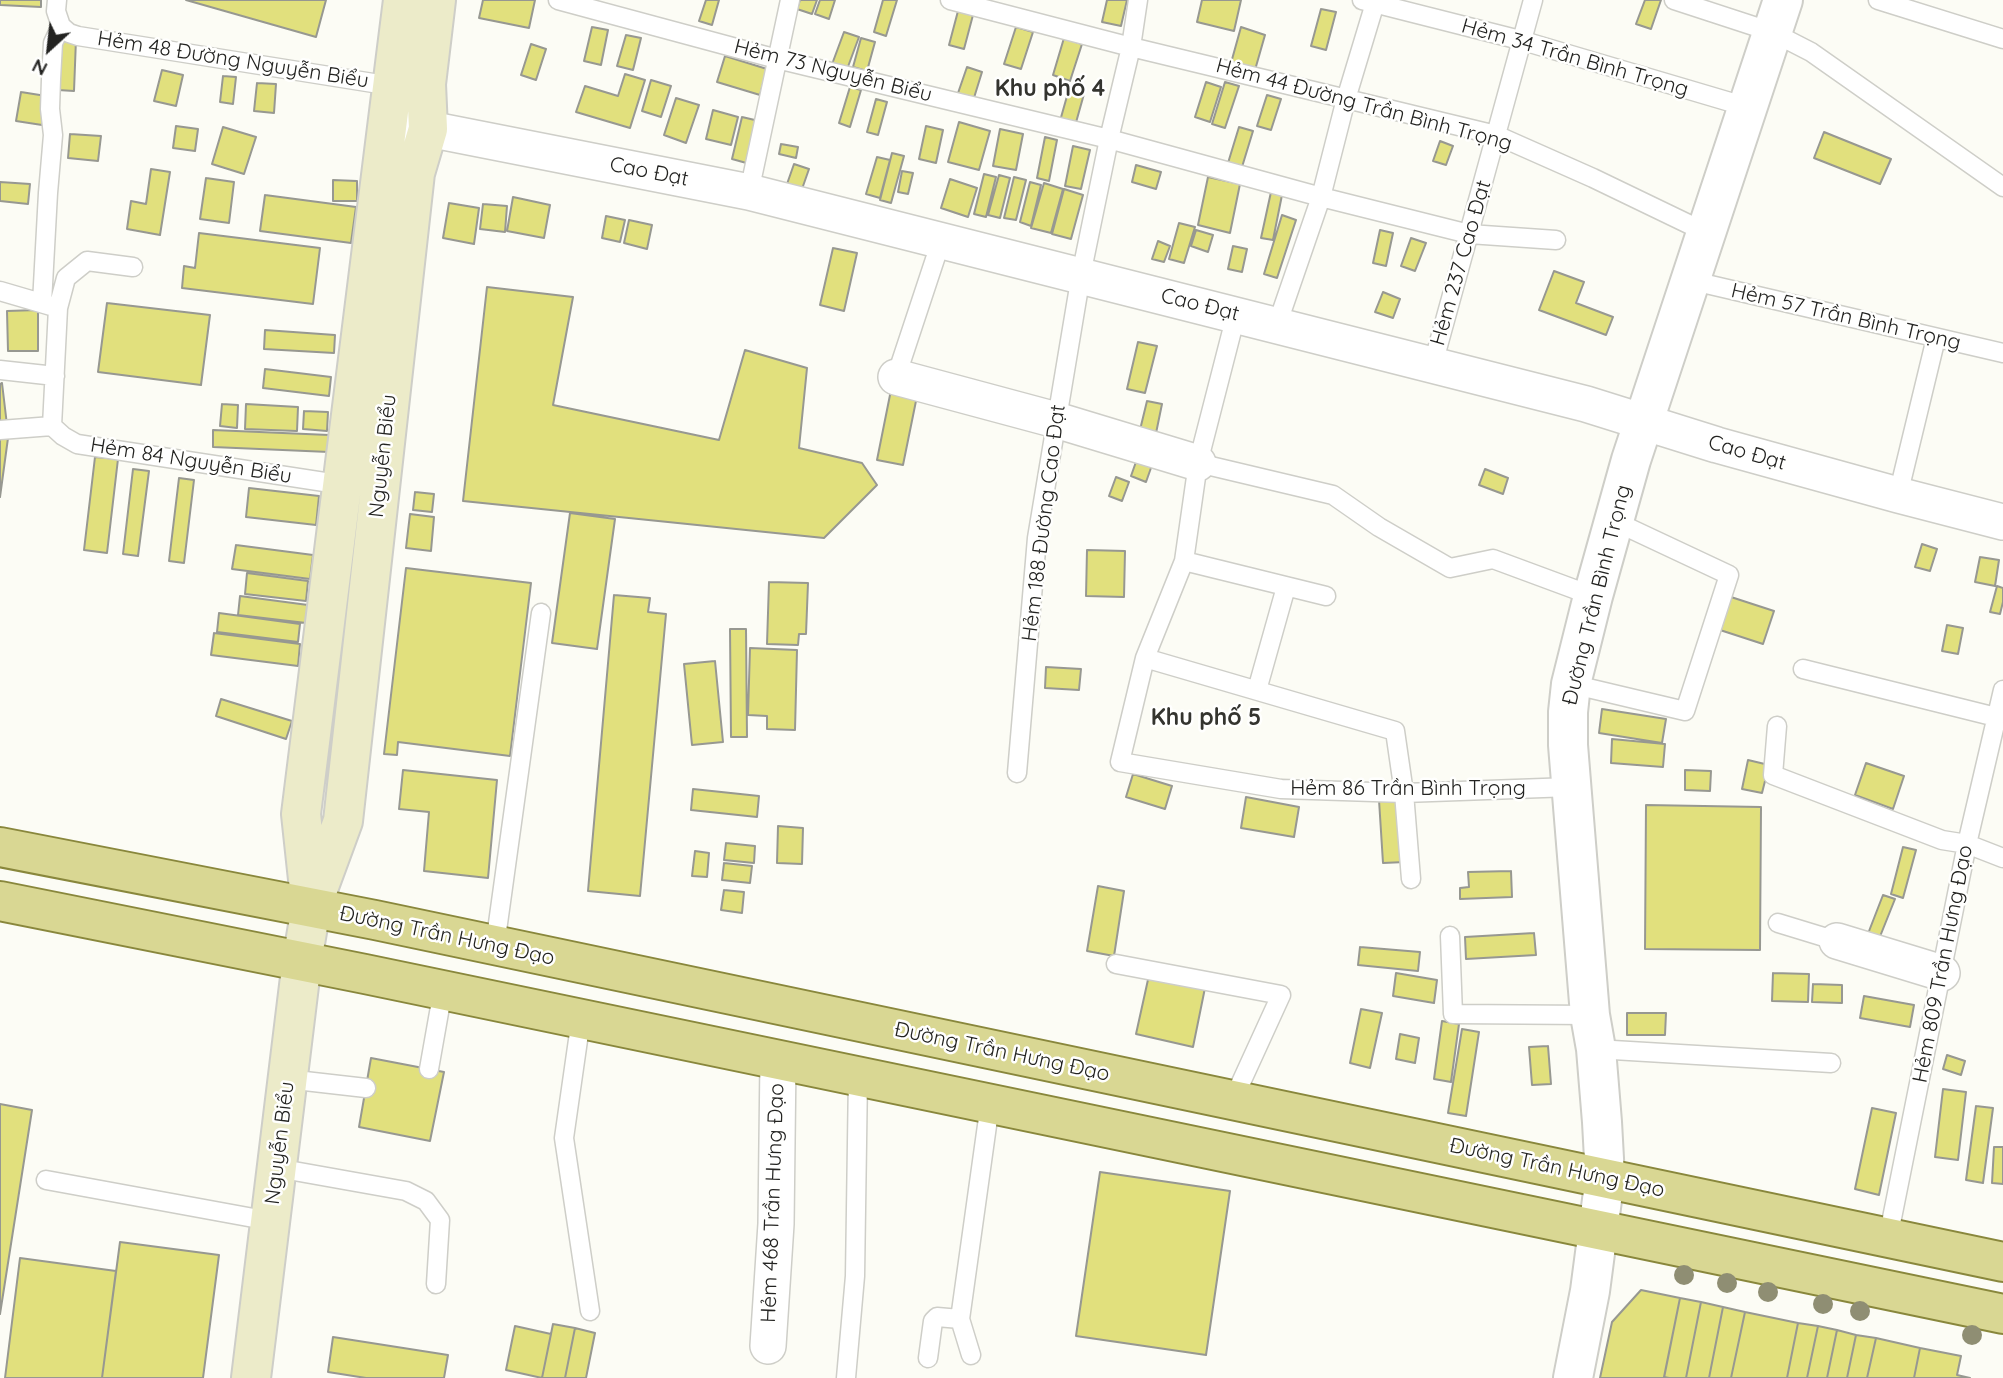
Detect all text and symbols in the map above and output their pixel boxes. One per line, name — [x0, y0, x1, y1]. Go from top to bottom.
north arrow — [14, 14, 84, 84]
street label: Hẻm 34 Trần Bình Trọng — [1459, 14, 1691, 102]
street label: Hẻm 48 Đường Nguyễn Biểu — [96, 26, 370, 94]
street label: Hẻm 73 Nguyễn Biểu — [731, 34, 935, 108]
street label: Hẻm 44 Đường Trần Bình Trọng — [1213, 53, 1515, 157]
text: N — [28, 54, 51, 82]
district label: Khu phố 4 — [995, 75, 1105, 103]
street label: Cao Đạt — [607, 152, 691, 192]
street label: Hẻm 237 Cao Đạt — [1425, 177, 1497, 349]
street label: Hẻm 57 Trần Bình Trọng — [1729, 278, 1963, 356]
street label: Cao Đạt — [1158, 283, 1242, 327]
street label: Nguyễn Biểu — [364, 393, 402, 519]
street label: Hẻm 188 Đường Cao Đạt — [1017, 403, 1071, 643]
street label: Cao Đạt — [1705, 430, 1789, 476]
street label: Hẻm 84 Nguyễn Biểu — [88, 433, 294, 489]
street label: Đường Trần Bình Trọng — [1557, 482, 1637, 708]
district label: Khu phố 5 — [1151, 704, 1261, 732]
street label: Hẻm 86 Trần Bình Trọng — [1290, 776, 1526, 802]
street label: Hẻm 809 Trần Hưng Đạo — [1908, 843, 1978, 1085]
street label: Đường Trần Hưng Đạo — [337, 901, 557, 971]
street label: Đường Trần Hưng Đạo — [892, 1017, 1112, 1087]
street label: Nguyễn Biểu — [260, 1080, 300, 1206]
street label: Hẻm 468 Trần Hưng Ðạo — [756, 1083, 790, 1323]
street label: Đường Trần Hưng Đạo — [1447, 1133, 1667, 1203]

